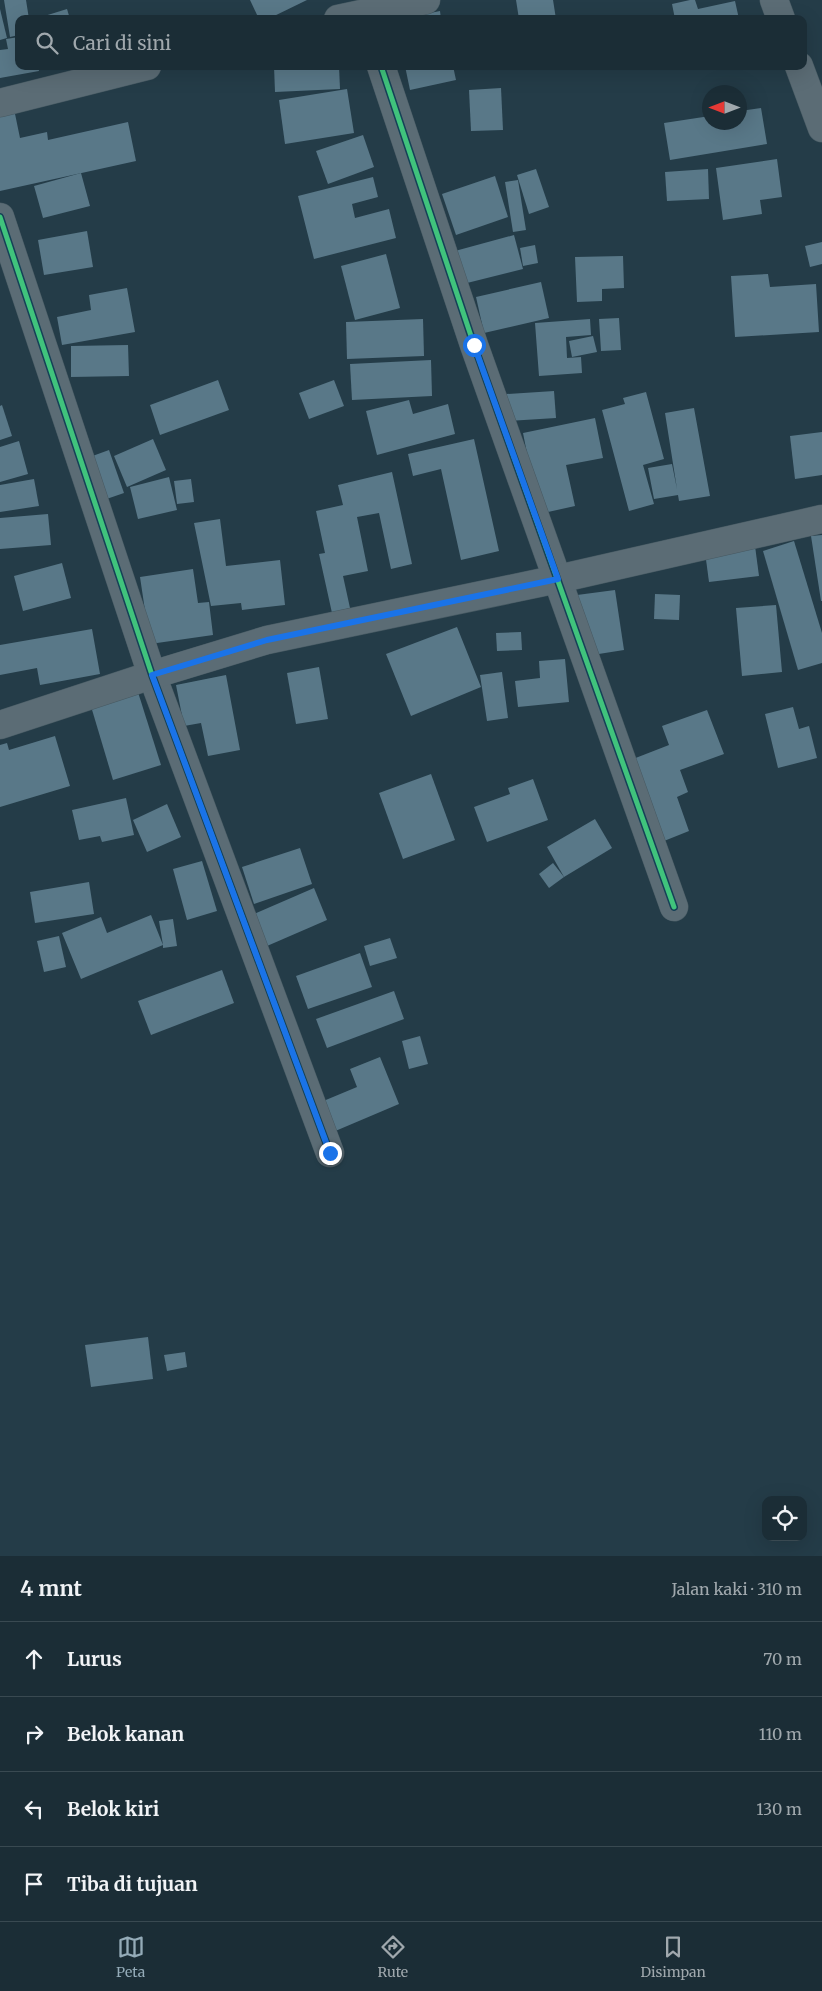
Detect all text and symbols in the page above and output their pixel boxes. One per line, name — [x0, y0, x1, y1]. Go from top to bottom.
search box — [15, 15, 807, 70]
icon: search — [33, 29, 61, 57]
text: Cari di sini — [73, 31, 171, 55]
north arrow — [702, 85, 747, 130]
route start — [463, 334, 486, 357]
route end — [319, 1142, 342, 1165]
map controls — [762, 1496, 807, 1541]
button: locate — [762, 1496, 807, 1541]
text: 4 mnt — [20, 1575, 82, 1602]
text: Jalan kaki · 310 m — [671, 1579, 802, 1599]
icon: ahead — [20, 1645, 48, 1673]
text: Lurus — [67, 1647, 122, 1671]
text: 70 m — [763, 1649, 802, 1669]
icon: right — [20, 1720, 48, 1748]
text: Belok kanan — [67, 1722, 184, 1746]
text: 110 m — [759, 1724, 802, 1744]
icon: left — [20, 1795, 48, 1823]
text: Belok kiri — [67, 1797, 159, 1821]
text: 130 m — [756, 1799, 802, 1819]
icon: arrive — [20, 1870, 48, 1898]
text: Tiba di tujuan — [67, 1872, 198, 1896]
tab: Peta — [116, 1933, 145, 1981]
tab: Rute — [377, 1933, 408, 1981]
tab: Disimpan — [640, 1933, 706, 1981]

